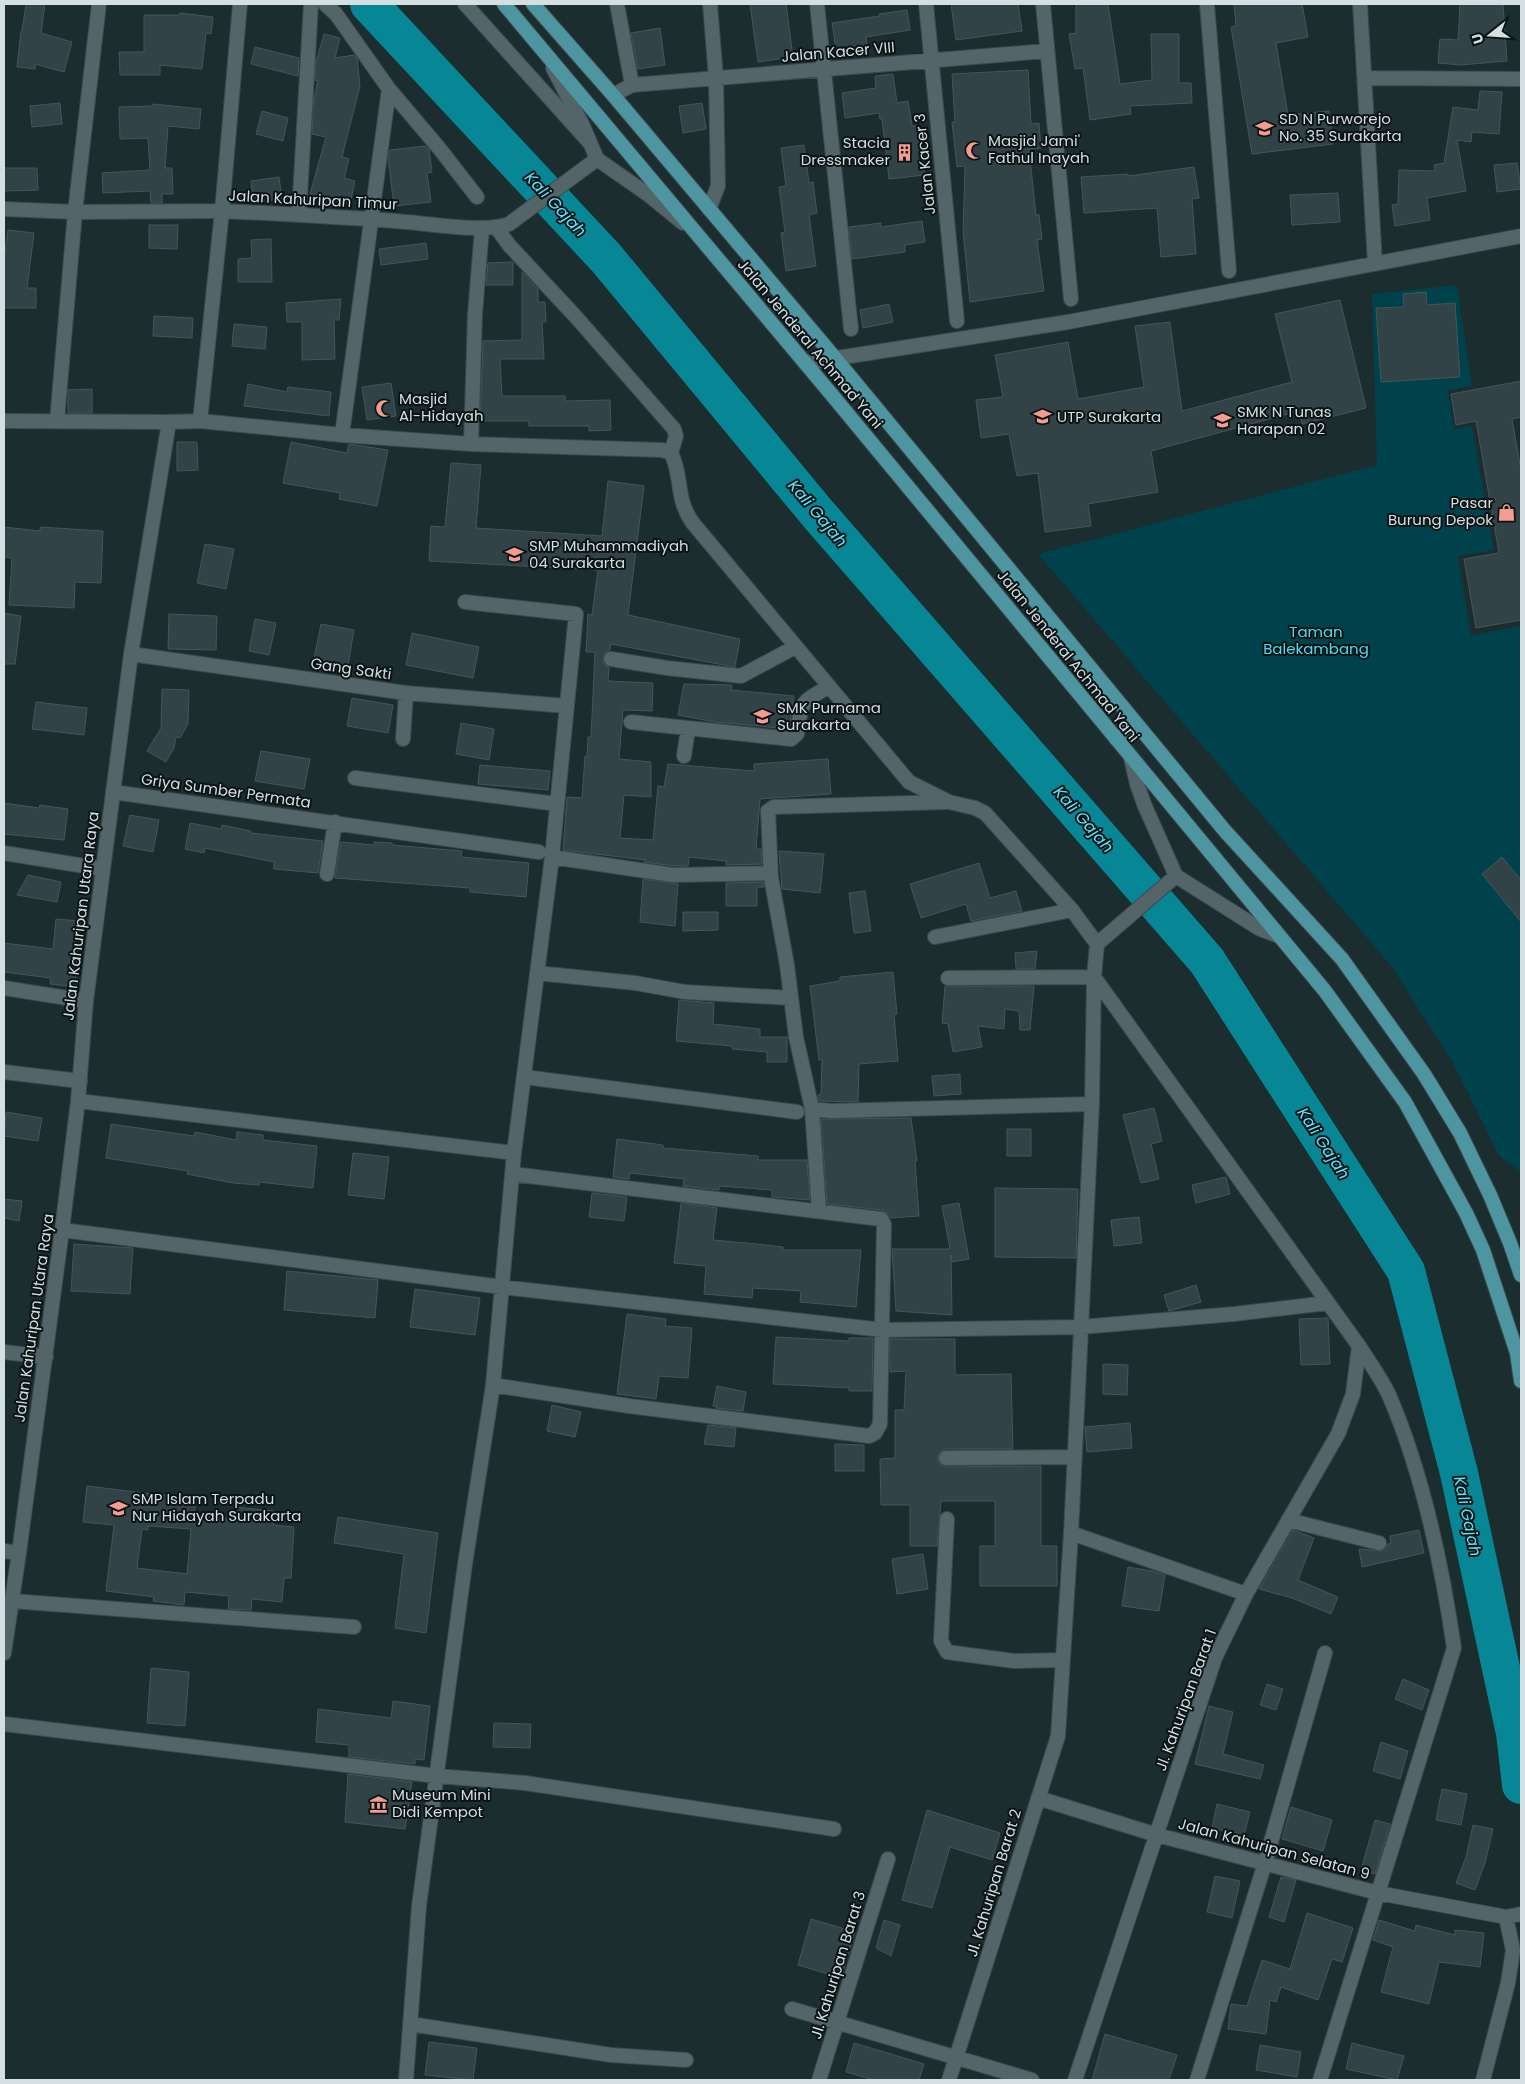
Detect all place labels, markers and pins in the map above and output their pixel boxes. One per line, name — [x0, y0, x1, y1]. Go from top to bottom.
place label: SD N Purworejo No. 35 Surakarta — [1279, 108, 1402, 146]
school or university icon: SD N Purworejo No. 35 Surakarta — [1255, 118, 1275, 138]
place label: Masjid Jami' Fathul Inayah — [988, 130, 1090, 168]
place label: Stacia Dressmaker — [801, 132, 890, 170]
mosque icon: Masjid Jami' Fathul Inayah — [964, 140, 984, 160]
building icon: Stacia Dressmaker — [894, 142, 914, 162]
place label: Masjid Al-Hidayah — [399, 388, 484, 426]
mosque icon: Masjid Al-Hidayah — [375, 398, 395, 418]
place label: SMK N Tunas Harapan 02 — [1237, 401, 1332, 439]
place label: UTP Surakarta — [1057, 406, 1161, 427]
school or university icon: UTP Surakarta — [1033, 407, 1053, 427]
school or university icon: SMK N Tunas Harapan 02 — [1213, 411, 1233, 431]
place label: Pasar Burung Depok — [1388, 492, 1493, 530]
shop icon: Pasar Burung Depok — [1497, 502, 1517, 522]
place label: SMP Muhammadiyah 04 Surakarta — [529, 535, 689, 573]
school or university icon: SMP Muhammadiyah 04 Surakarta — [505, 545, 525, 565]
place label: SMK Purnama Surakarta — [777, 697, 881, 735]
school or university icon: SMK Purnama Surakarta — [753, 707, 773, 727]
place label: SMP Islam Terpadu Nur Hidayah Surakarta — [132, 1488, 302, 1526]
school or university icon: SMP Islam Terpadu Nur Hidayah Surakarta — [108, 1498, 128, 1518]
place label: Museum Mini Didi Kempot — [392, 1784, 491, 1822]
museum icon: Museum Mini Didi Kempot — [368, 1794, 388, 1814]

